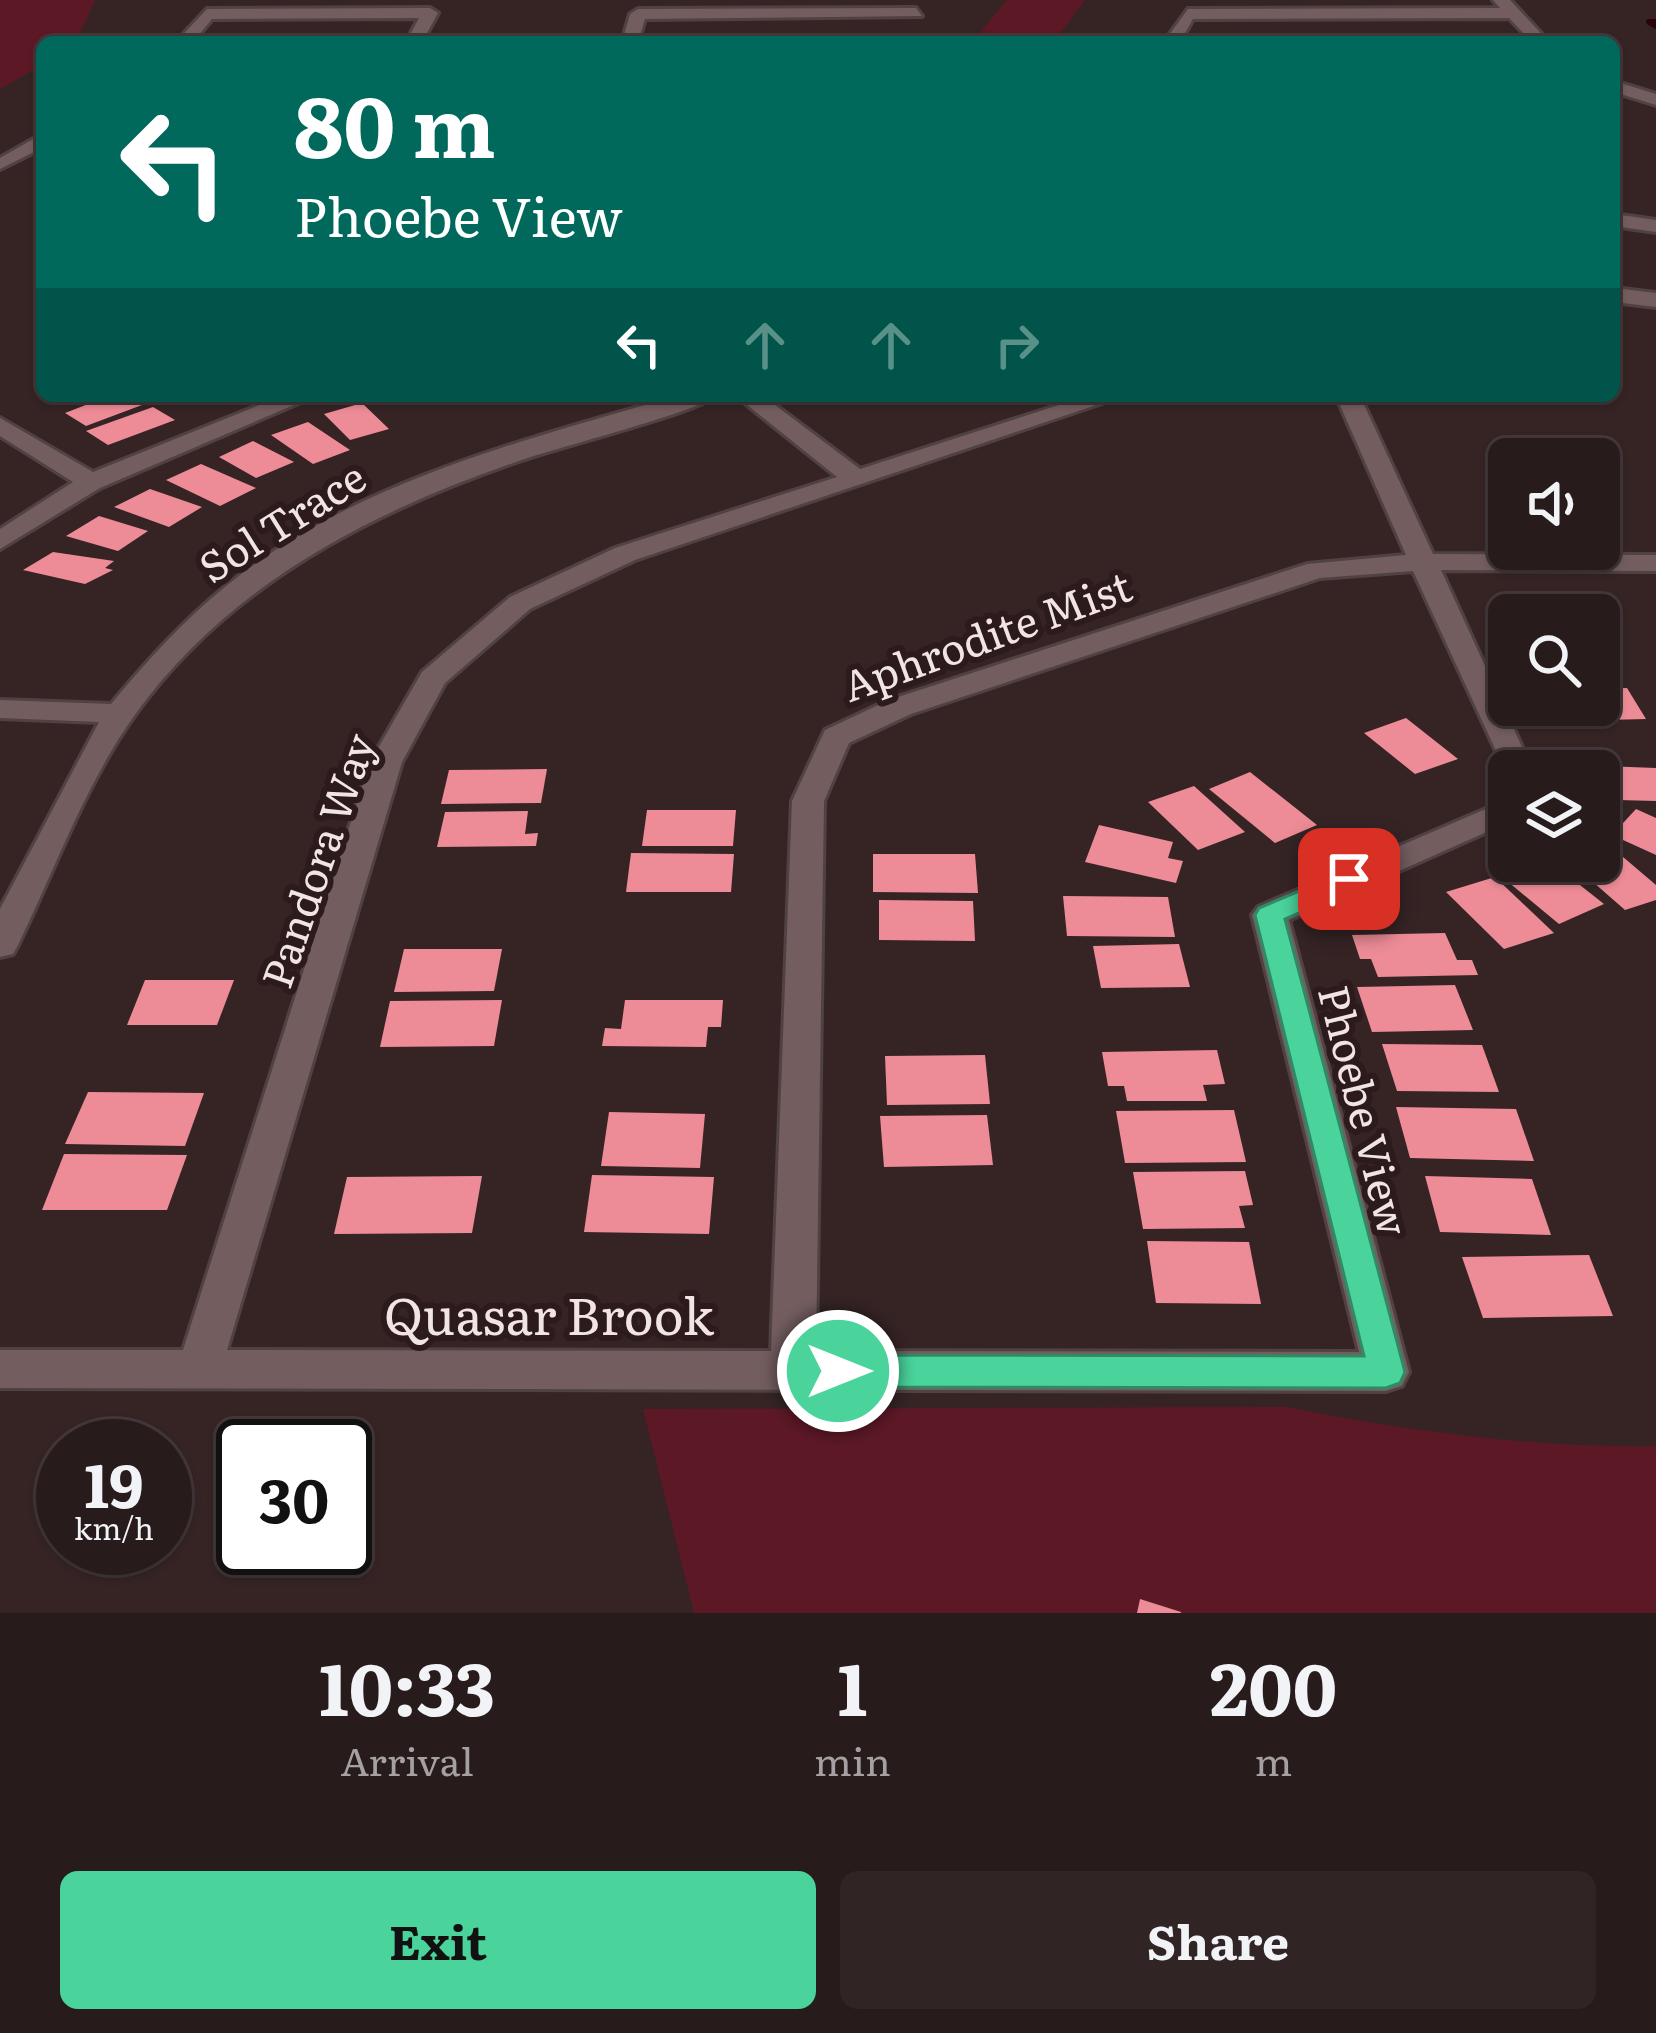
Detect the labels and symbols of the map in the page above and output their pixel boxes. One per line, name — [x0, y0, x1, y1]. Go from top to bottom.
street label: Sol Trace — [186, 444, 376, 596]
street label: Aphrodite Mist — [833, 553, 1139, 715]
street label: Pandora Way — [244, 724, 389, 995]
pin — [1298, 828, 1400, 930]
street label: Phoebe View — [1305, 979, 1427, 1241]
street label: Quasar Brook — [384, 1275, 715, 1351]
position arrow — [775, 1308, 901, 1434]
speed limit sign: 30 — [216, 1419, 372, 1575]

